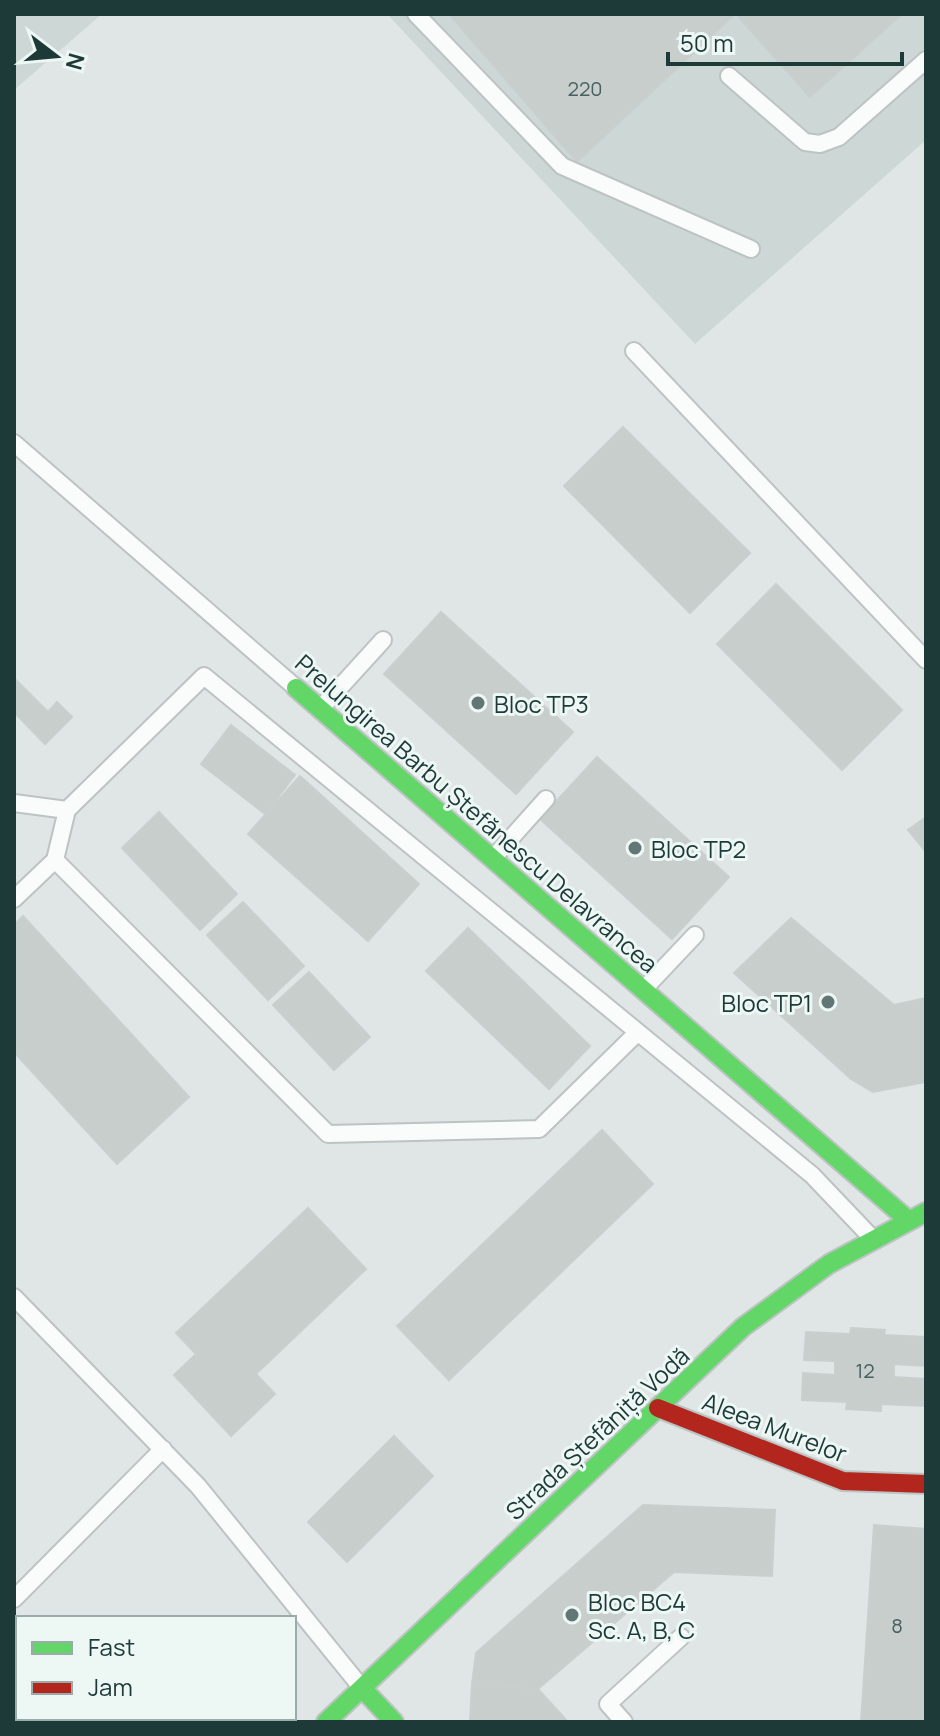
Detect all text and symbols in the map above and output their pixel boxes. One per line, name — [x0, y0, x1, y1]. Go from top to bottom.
north arrow — [16, 16, 96, 96]
scale bar — [668, 16, 902, 66]
text: 50 m — [680, 26, 734, 59]
text: N — [59, 50, 92, 73]
house number: 220 — [568, 75, 603, 102]
street label: Prelungirea Barbu Ștefănescu Delavrancea — [289, 646, 665, 980]
place label: Bloc TP3 — [494, 687, 589, 720]
marker: Bloc TP3 — [469, 694, 487, 712]
place label: Bloc TP2 — [651, 832, 746, 865]
marker: Bloc TP2 — [626, 839, 644, 857]
place label: Bloc TP1 — [721, 986, 812, 1019]
marker: Bloc TP1 — [819, 993, 837, 1011]
street label: Strada Ștefăniță Vodă — [498, 1339, 696, 1527]
house number: 12 — [855, 1357, 875, 1384]
street label: Aleea Murelor — [698, 1384, 852, 1470]
place label: Bloc BC4 Sc. A, B, C — [588, 1585, 695, 1646]
marker: Bloc BC4 Sc. A, B, C — [563, 1606, 581, 1624]
house number: 8 — [891, 1612, 903, 1639]
legend — [16, 1616, 296, 1720]
text: Fast — [88, 1630, 135, 1663]
text: Jam — [88, 1670, 133, 1703]

